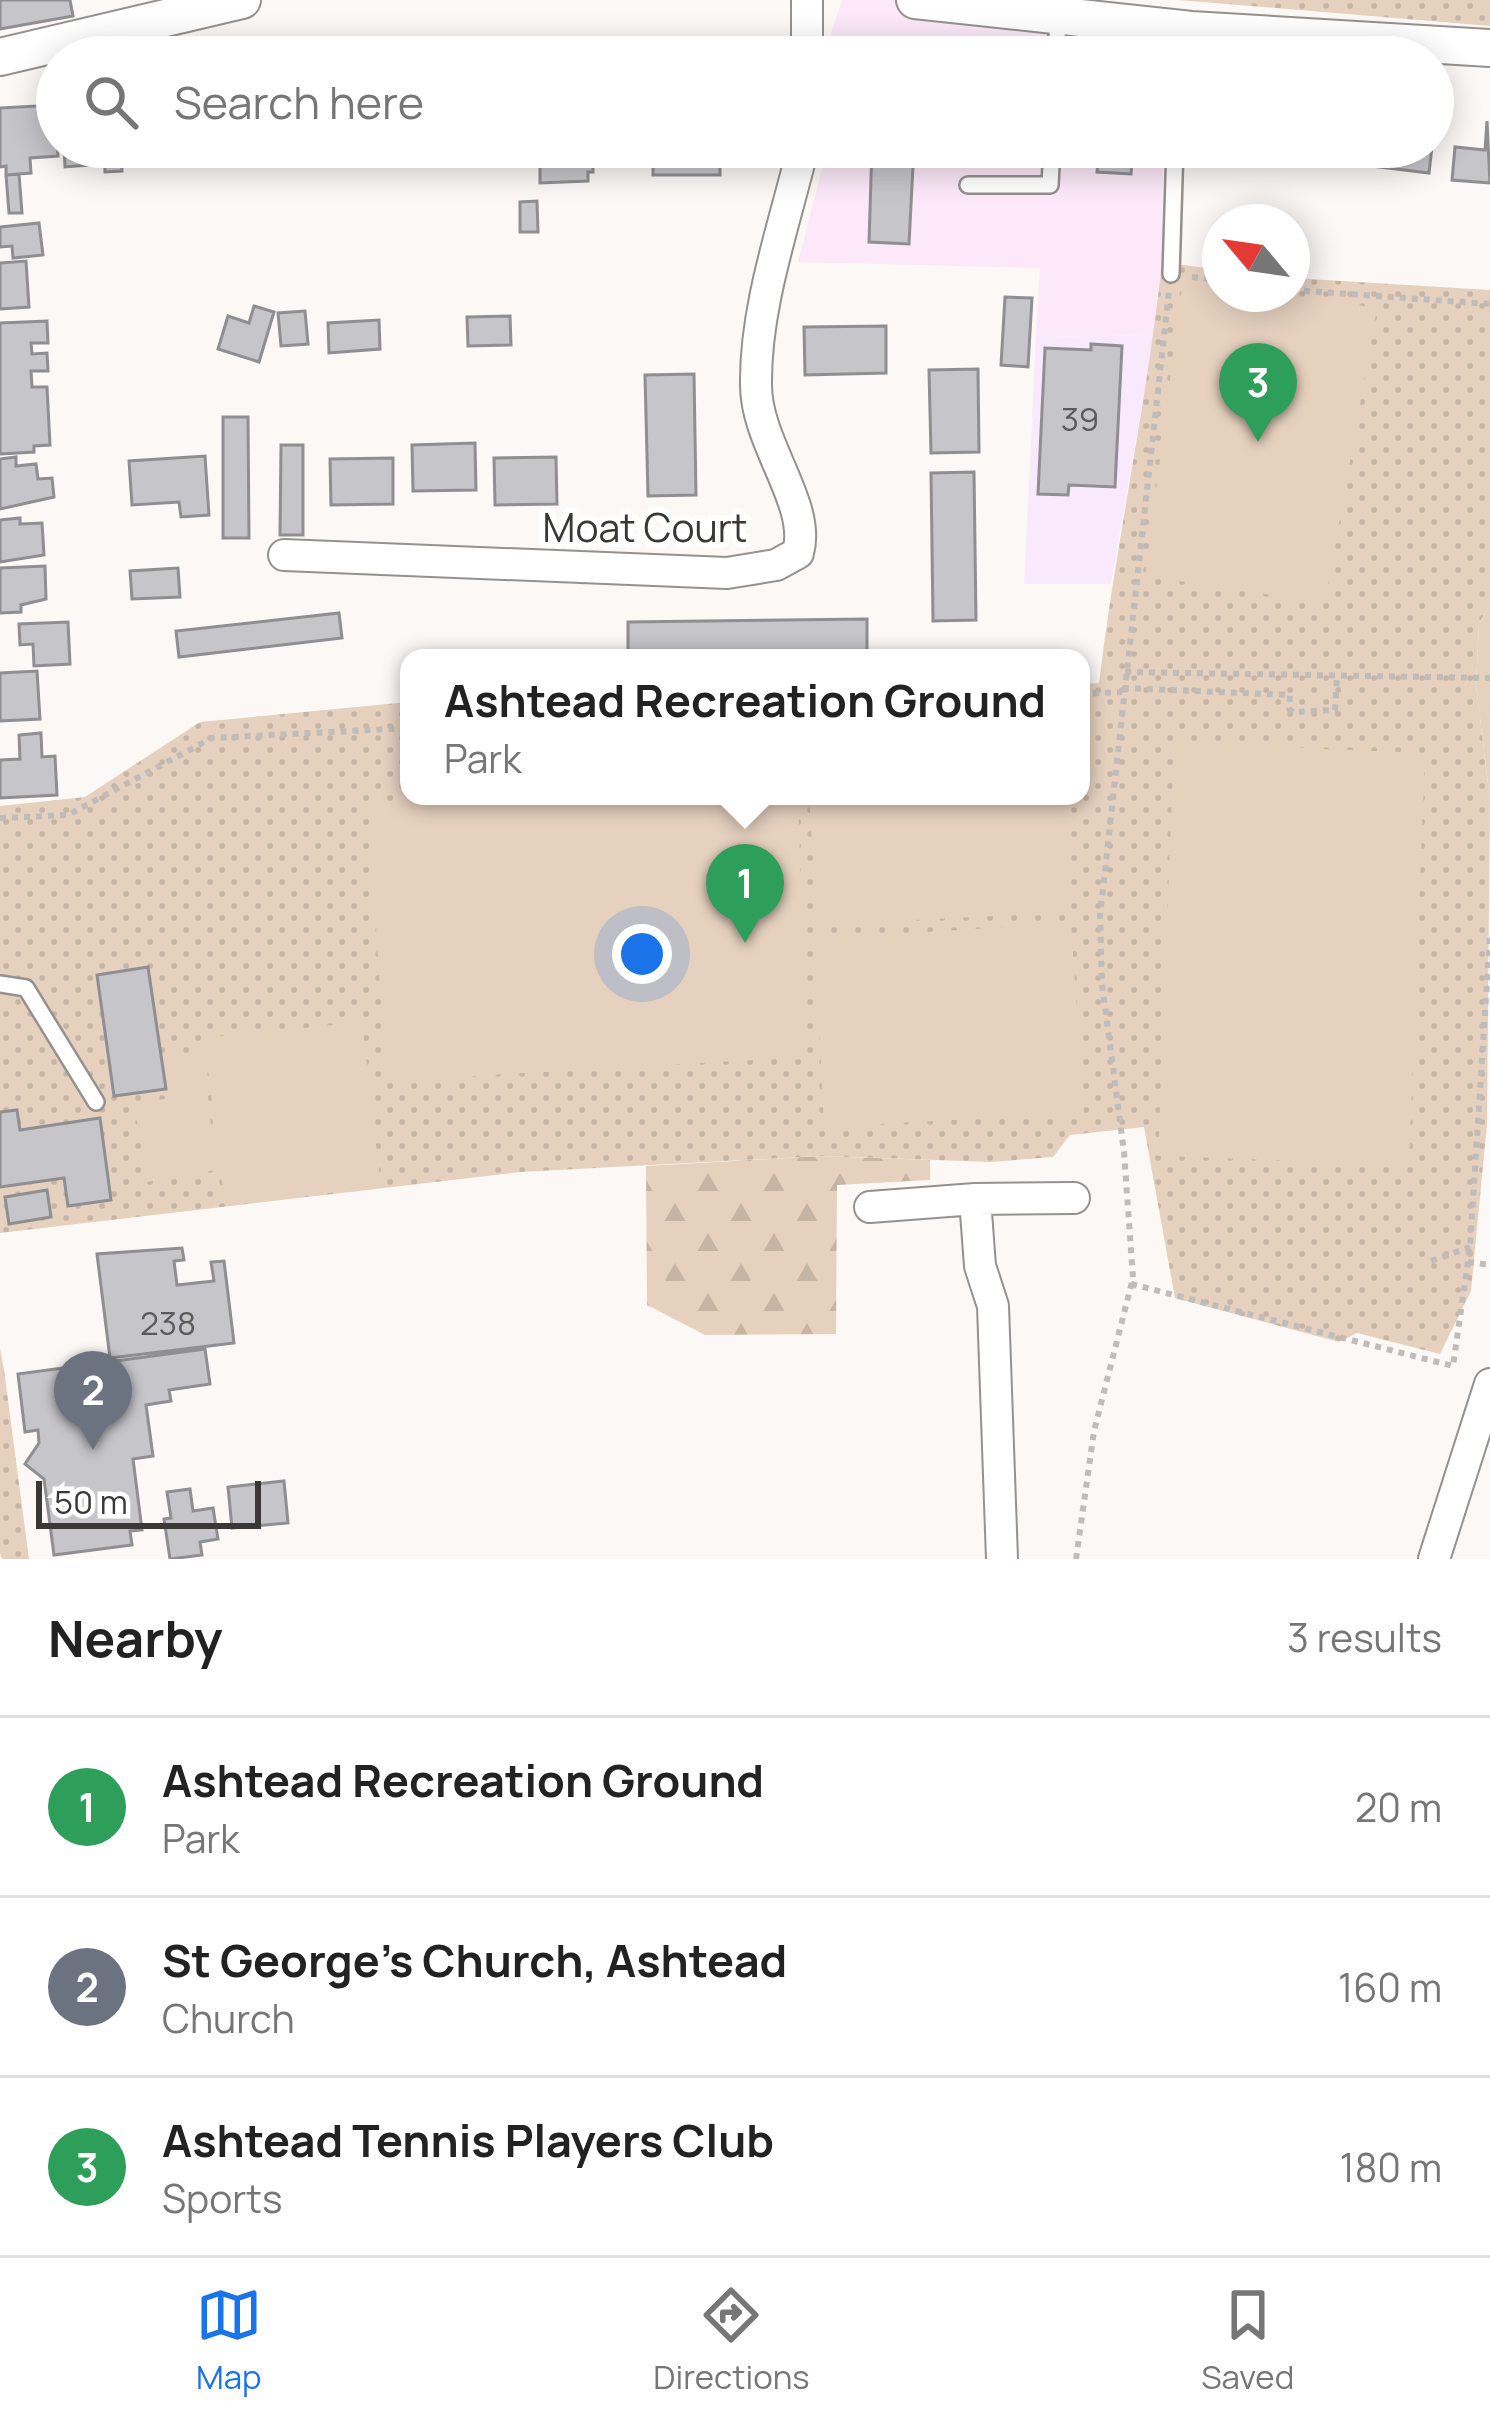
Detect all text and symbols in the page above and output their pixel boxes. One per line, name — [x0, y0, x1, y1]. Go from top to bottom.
search box — [36, 36, 1454, 168]
icon: search — [78, 69, 144, 135]
text: Search here — [174, 71, 424, 133]
north arrow — [1202, 204, 1310, 312]
pin: 3 — [1219, 343, 1297, 442]
house number: 39 — [1061, 396, 1099, 441]
street label: Moat Court — [543, 500, 747, 554]
popup — [400, 649, 1090, 805]
text: Ashtead Recreation Ground — [444, 669, 1046, 731]
text: Park — [444, 731, 522, 785]
pin: 1 — [706, 844, 784, 943]
your location — [612, 924, 672, 984]
house number: 238 — [140, 1300, 196, 1345]
pin: 2 — [54, 1351, 132, 1450]
scale bar — [36, 1475, 261, 1528]
text: 50 m — [54, 1479, 128, 1524]
text: Nearby — [48, 1603, 223, 1672]
text: 3 results — [1287, 1610, 1442, 1664]
text: Ashtead Recreation Ground — [162, 1749, 764, 1811]
text: 1 — [78, 1780, 96, 1834]
text: 20 m — [1355, 1780, 1442, 1834]
text: Park — [162, 1811, 240, 1865]
text: St George's Church, Ashtead — [162, 1929, 787, 1991]
text: 2 — [75, 1960, 99, 2014]
text: 160 m — [1338, 1960, 1442, 2014]
text: Church — [162, 1991, 295, 2045]
text: Ashtead Tennis Players Club — [162, 2109, 774, 2171]
text: 3 — [76, 2140, 98, 2194]
text: 180 m — [1339, 2140, 1442, 2194]
text: Sports — [162, 2171, 282, 2225]
tab: Map — [196, 2282, 262, 2399]
tab: Directions — [653, 2282, 810, 2399]
tab: Saved — [1201, 2282, 1294, 2399]

